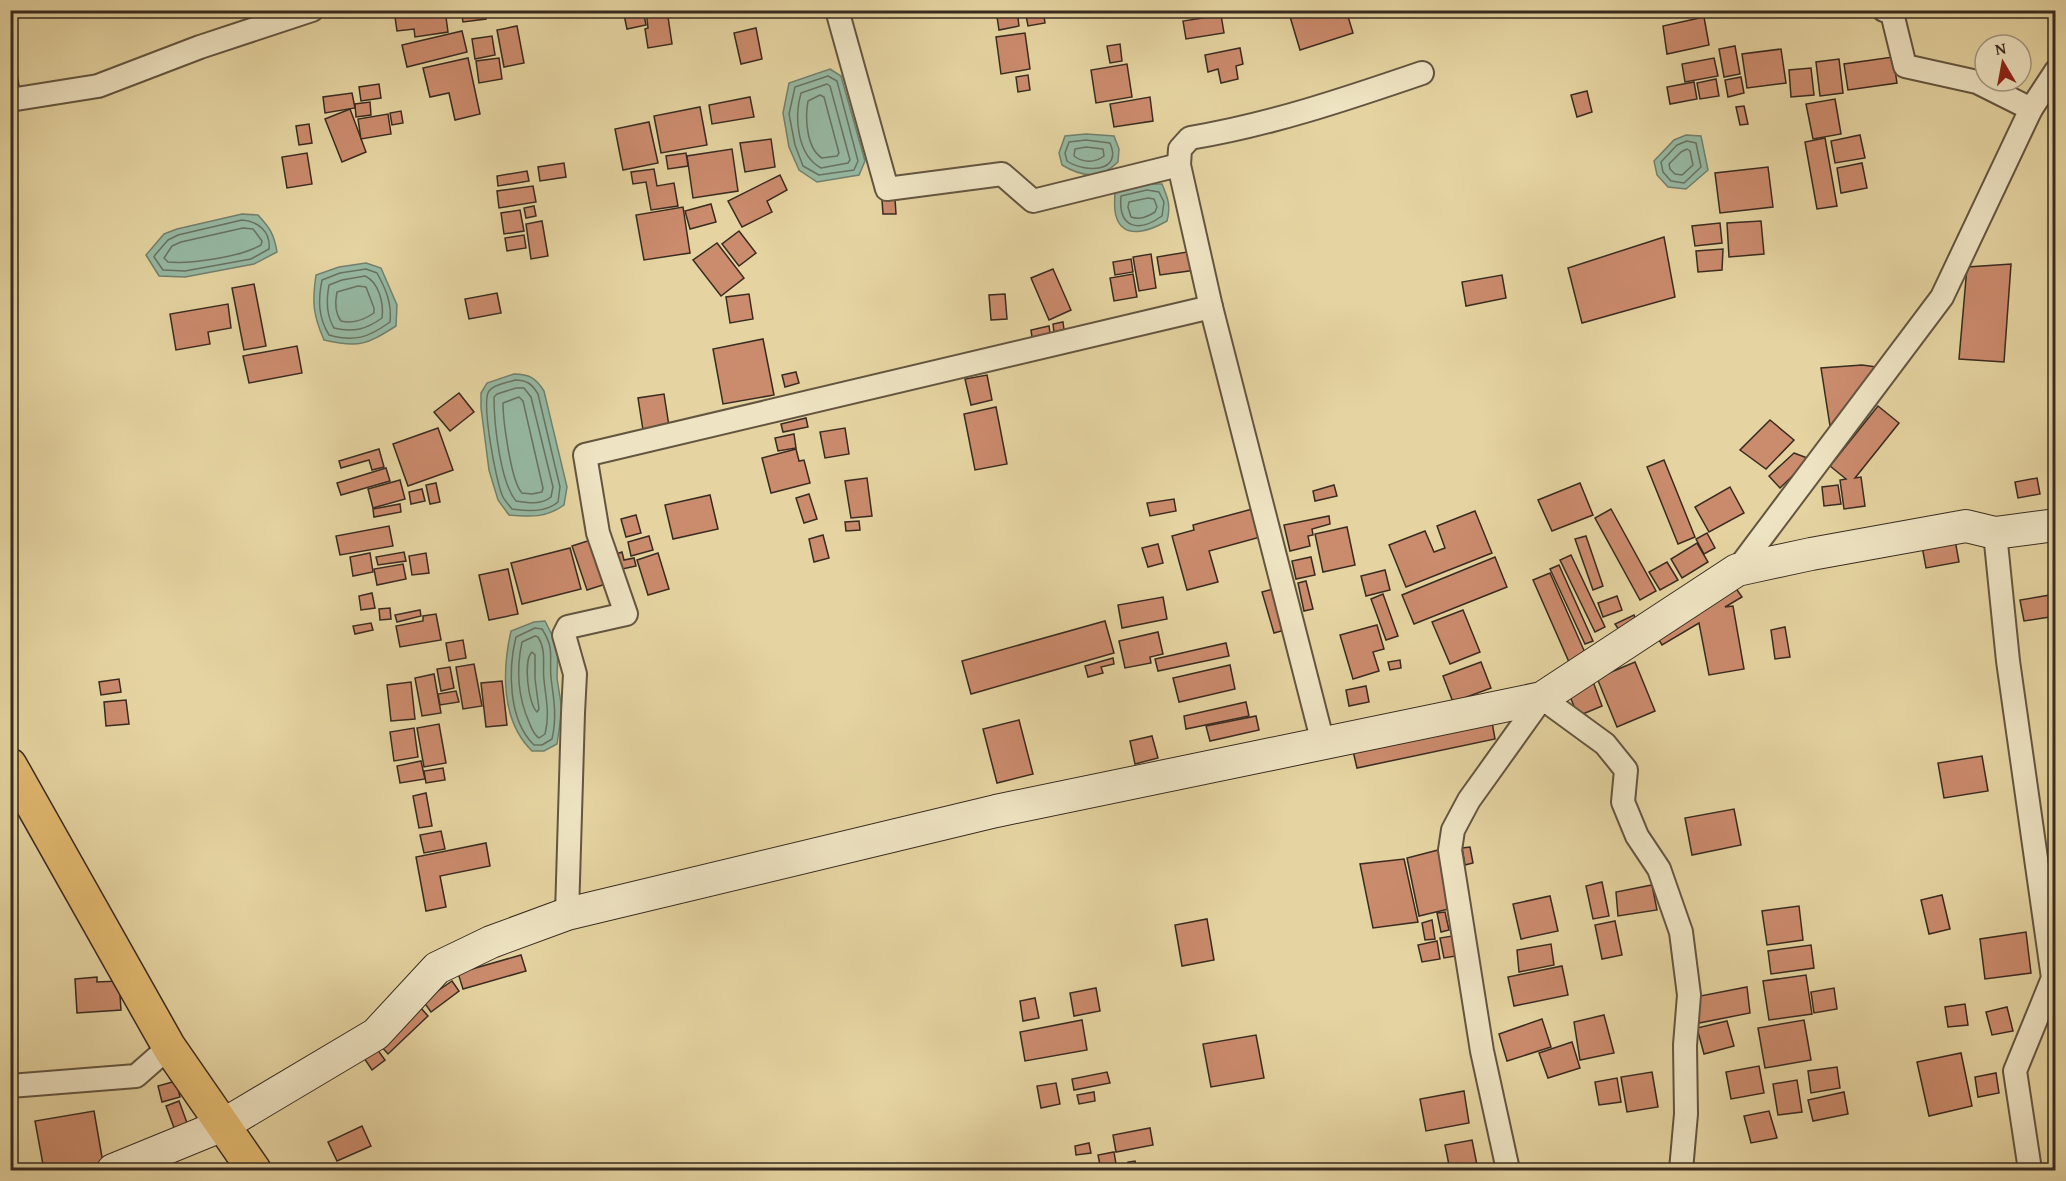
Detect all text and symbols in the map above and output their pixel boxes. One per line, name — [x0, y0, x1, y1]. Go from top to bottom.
north arrow — [1973, 33, 2033, 93]
text: N — [1993, 35, 2008, 61]

